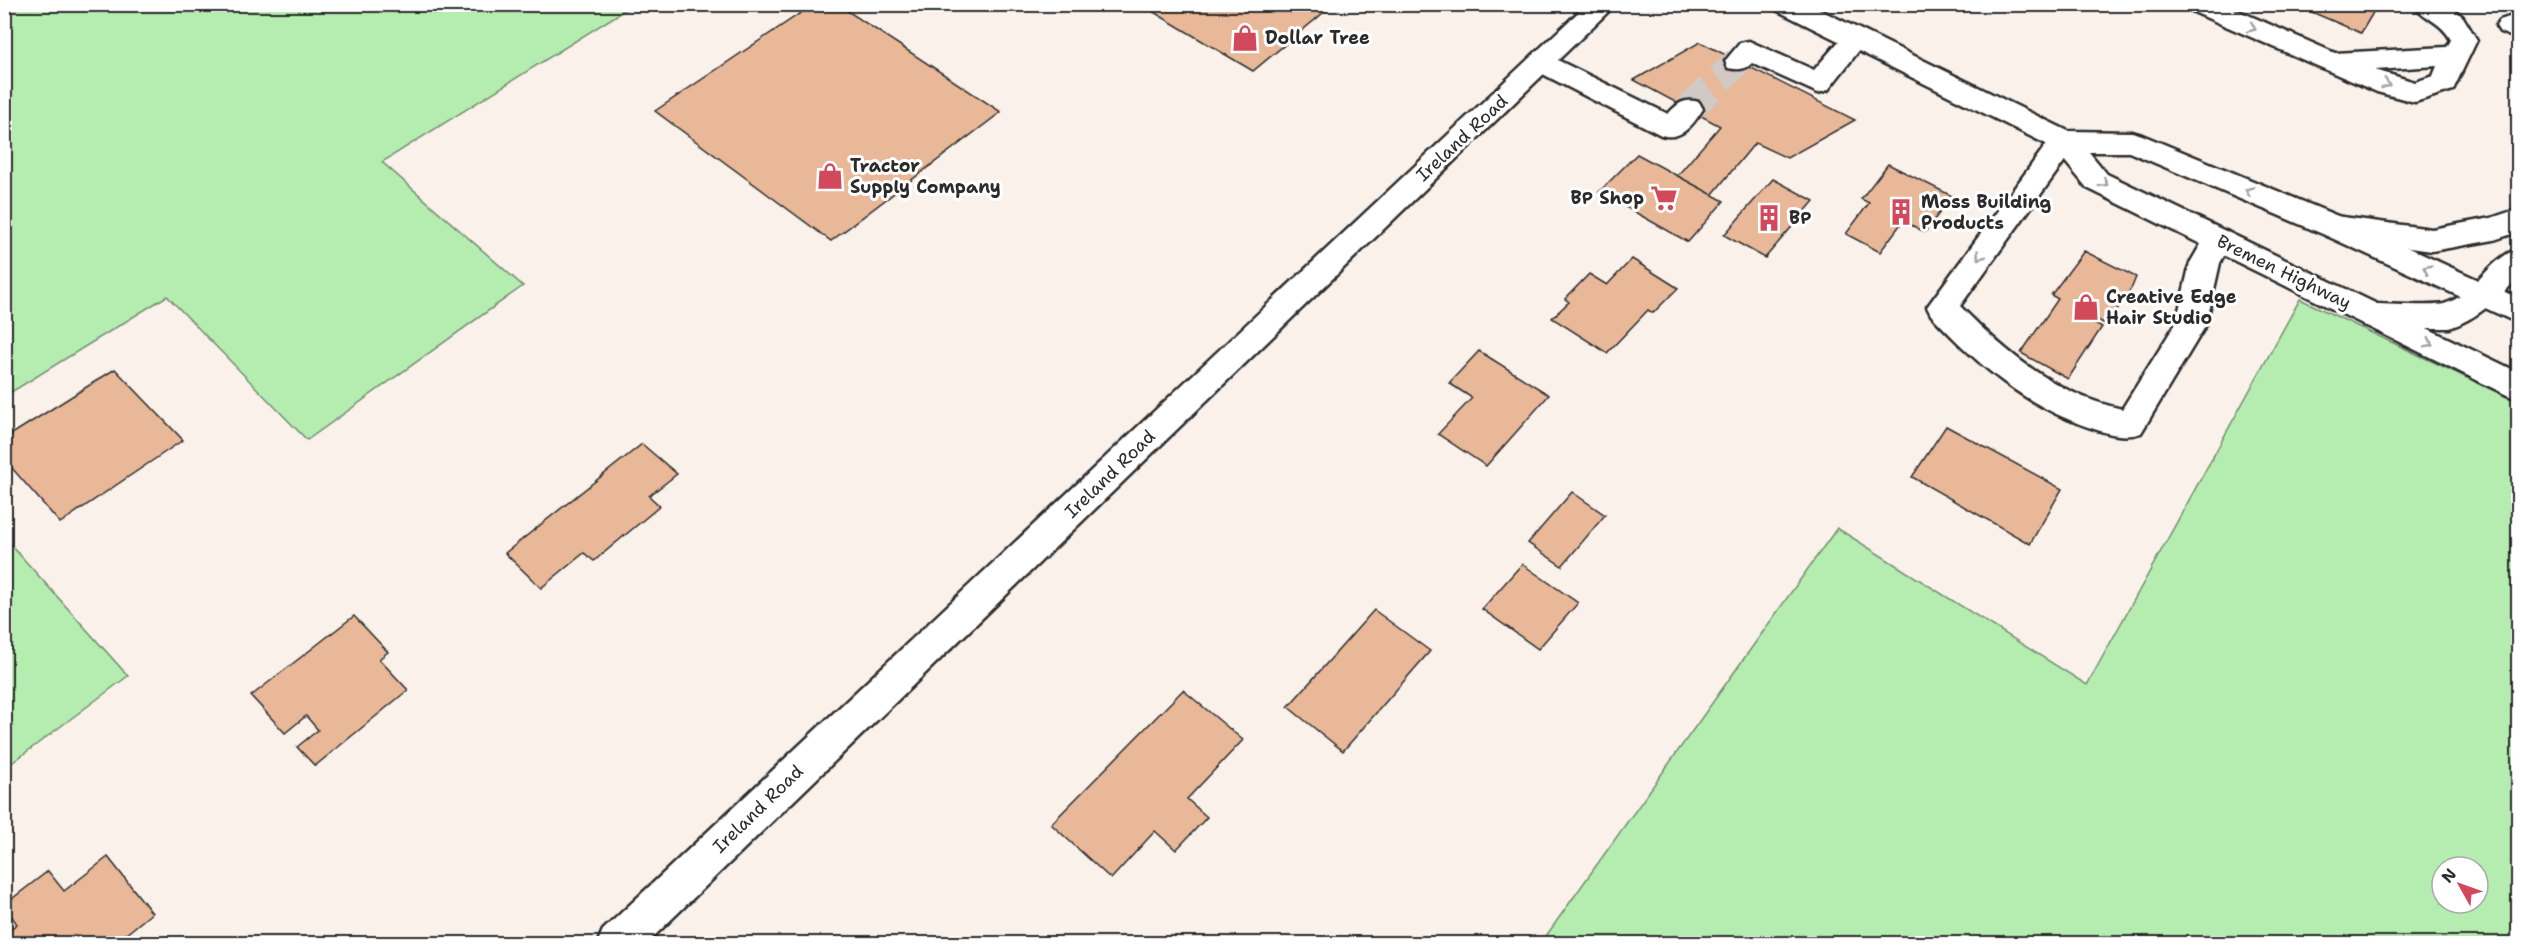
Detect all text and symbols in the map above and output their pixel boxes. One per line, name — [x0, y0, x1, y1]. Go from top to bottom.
one-way arrow — [2246, 21, 2257, 33]
shop icon: Dollar Tree — [1230, 23, 1260, 53]
place label: Dollar Tree — [1265, 26, 1370, 50]
one-way arrow — [2380, 77, 2391, 90]
street label: Ireland Road — [1411, 89, 1513, 187]
place label: Tractor Supply Company — [850, 154, 1001, 199]
shop icon: Tractor Supply Company — [815, 161, 845, 191]
one-way arrow — [2097, 176, 2108, 187]
supermarket icon: BP Shop — [1649, 183, 1679, 213]
place label: BP Shop — [1570, 186, 1644, 210]
one-way arrow — [2244, 186, 2255, 198]
place label: Moss Building Products — [1921, 190, 2052, 235]
building icon: Moss Building Products — [1886, 197, 1916, 227]
building icon: BP — [1754, 203, 1784, 233]
place label: BP — [1789, 206, 1812, 230]
street label: Bremen Highway — [2213, 229, 2355, 315]
one-way arrow — [1976, 249, 1987, 260]
one-way arrow — [2423, 265, 2434, 277]
place label: Creative Edge Hair Studio — [2106, 285, 2237, 330]
shop icon: Creative Edge Hair Studio — [2071, 292, 2101, 322]
one-way arrow — [2423, 335, 2434, 347]
street label: Ireland Road — [1060, 425, 1160, 523]
street label: Ireland Road — [708, 760, 808, 858]
north arrow — [2430, 855, 2490, 915]
text: N — [2437, 864, 2461, 887]

